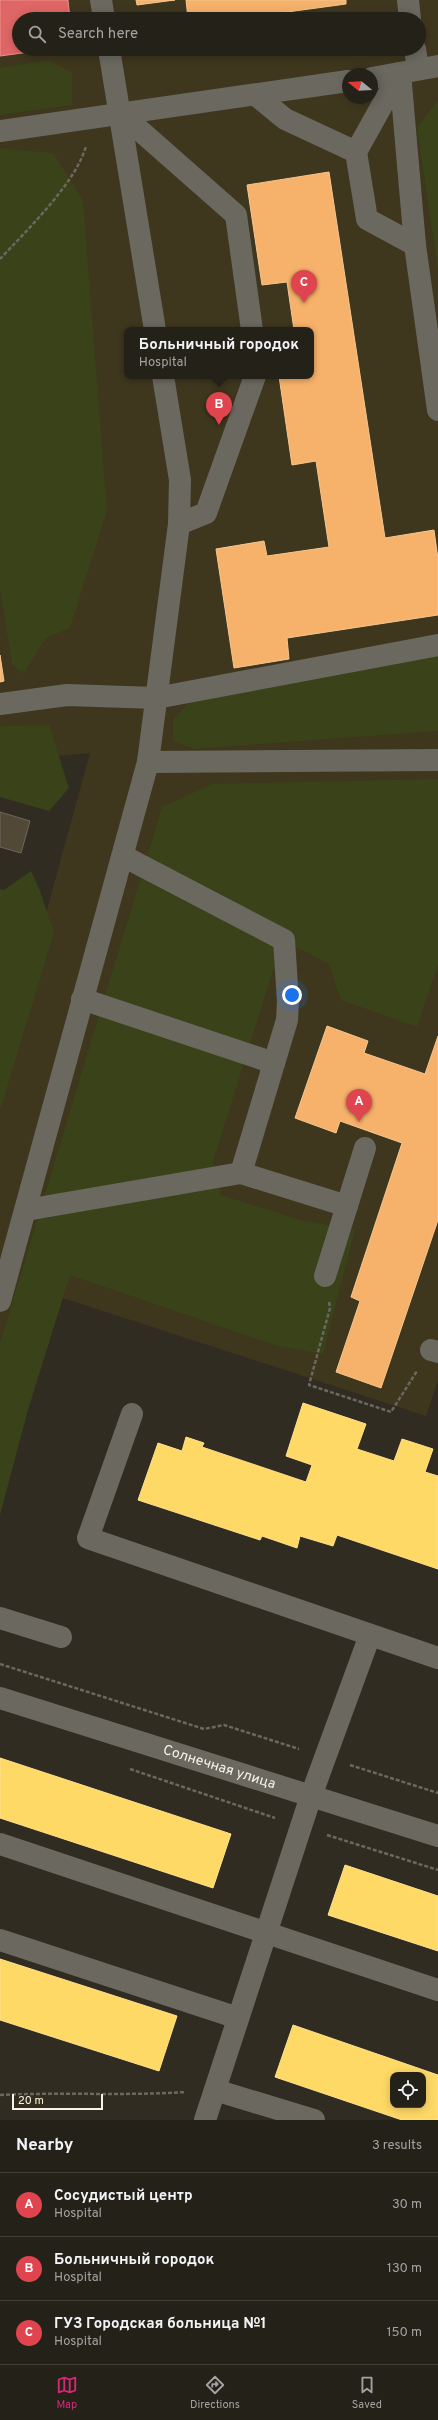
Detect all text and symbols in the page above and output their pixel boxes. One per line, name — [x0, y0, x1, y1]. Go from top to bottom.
search box — [12, 12, 426, 56]
icon: search — [26, 23, 48, 45]
text: Search here — [58, 25, 138, 44]
north arrow — [342, 68, 378, 104]
pin: C — [291, 270, 317, 303]
popup — [124, 327, 314, 379]
text: Больничный городок — [139, 336, 299, 355]
text: Hospital — [139, 355, 187, 371]
pin: B — [206, 392, 232, 425]
your location — [282, 985, 302, 1005]
pin: A — [346, 1089, 372, 1122]
street label: Солнечная улица — [161, 1741, 278, 1793]
map controls — [390, 2072, 426, 2108]
button: locate — [390, 2072, 426, 2108]
scale bar — [12, 2092, 103, 2111]
text: 20 m — [18, 2094, 44, 2108]
text: Nearby — [16, 2135, 73, 2157]
text: 3 results — [372, 2138, 422, 2154]
text: Сосудистый центр — [54, 2187, 193, 2206]
text: A — [24, 2197, 34, 2213]
text: 30 m — [392, 2197, 422, 2213]
text: Hospital — [54, 2206, 102, 2222]
text: Больничный городок — [54, 2251, 214, 2270]
text: B — [25, 2261, 33, 2277]
text: 130 m — [387, 2261, 422, 2277]
text: Hospital — [54, 2270, 102, 2286]
text: ГУЗ Городская больница №1 — [54, 2315, 266, 2334]
text: C — [25, 2325, 33, 2341]
text: 150 m — [387, 2325, 422, 2341]
text: Hospital — [54, 2334, 102, 2350]
tab: Map — [56, 2374, 78, 2412]
tab: Directions — [190, 2374, 240, 2412]
tab: Saved — [352, 2374, 382, 2412]

